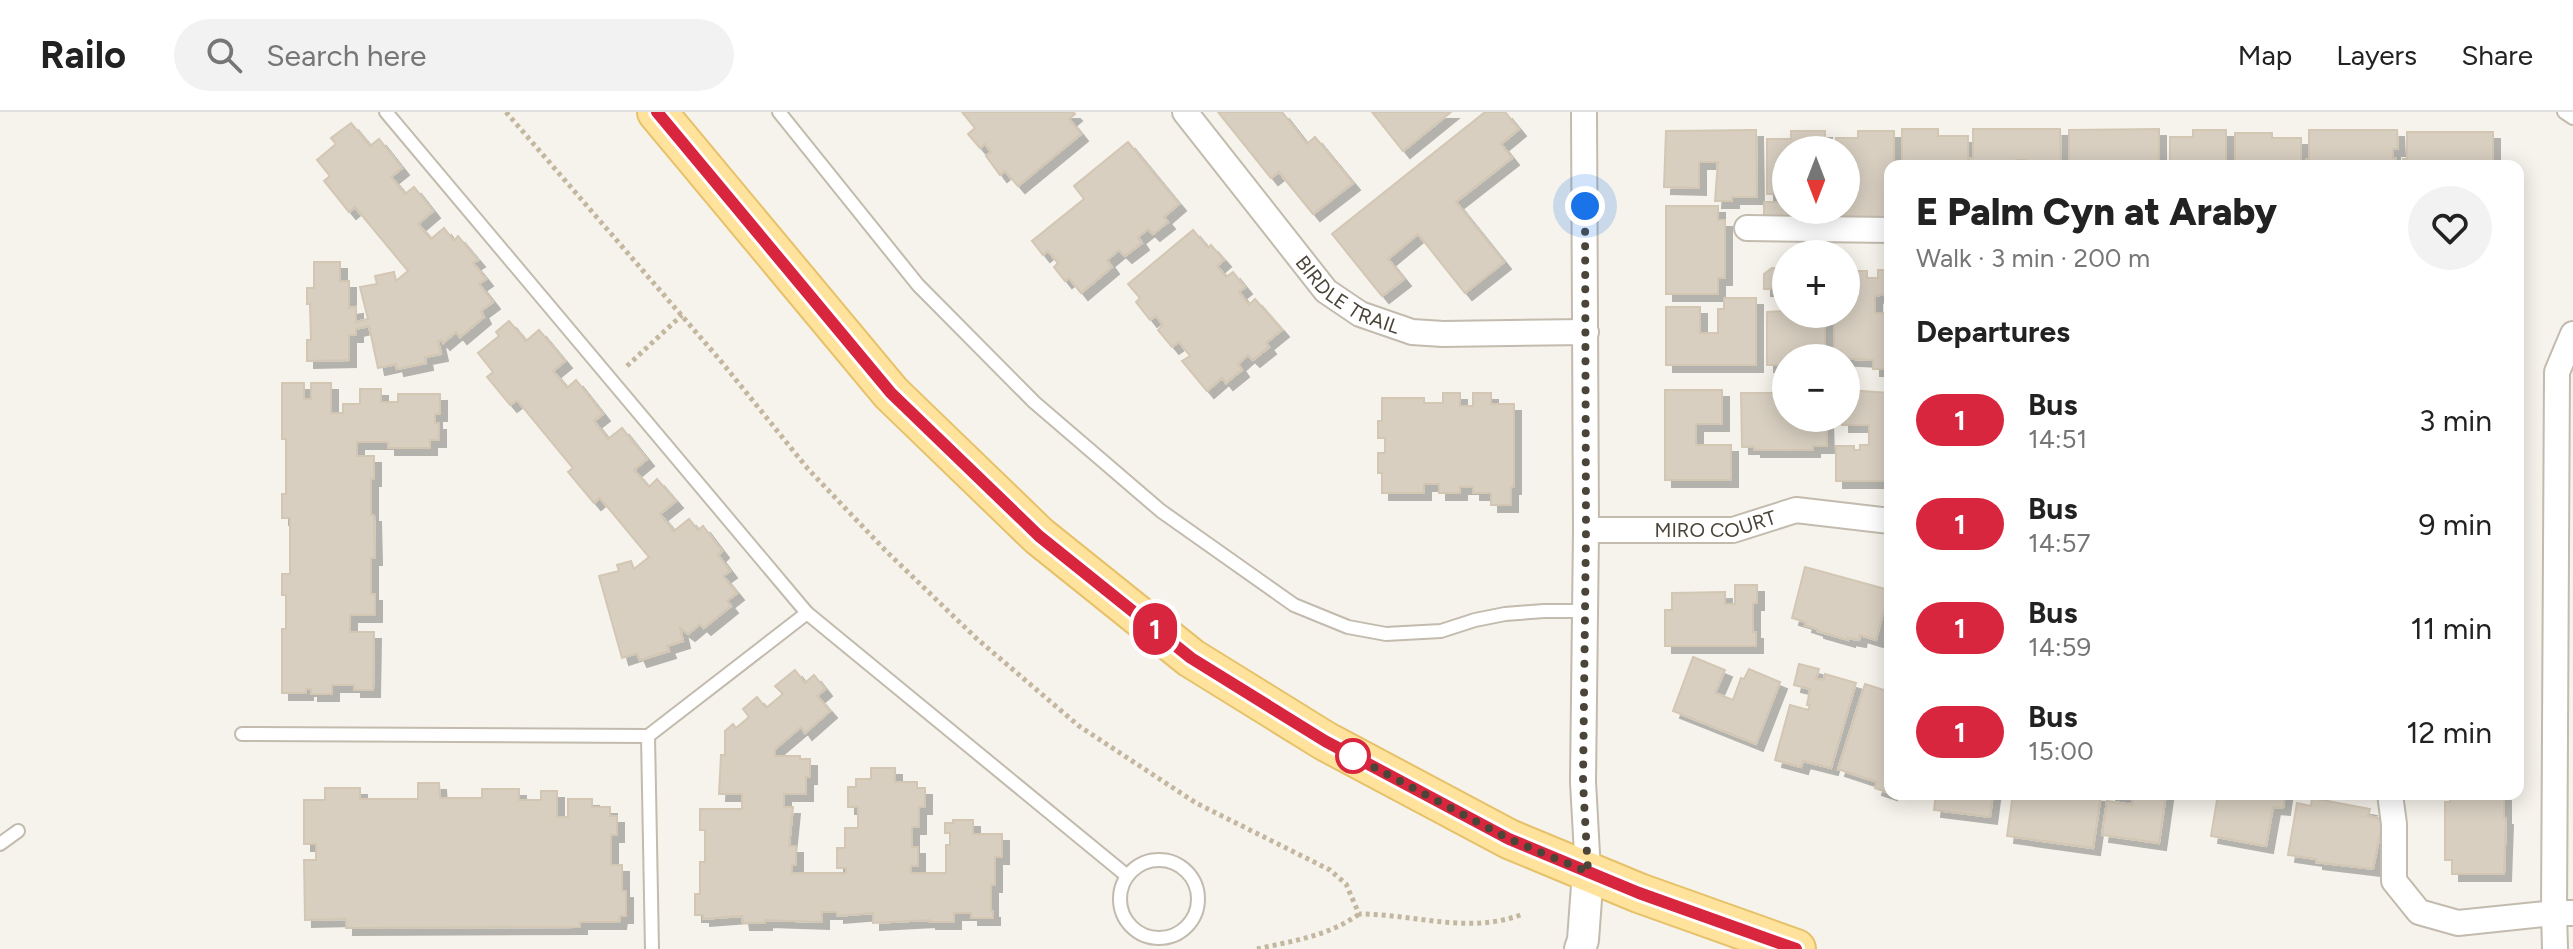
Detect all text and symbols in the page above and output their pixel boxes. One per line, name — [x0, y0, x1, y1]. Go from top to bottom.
search box — [174, 19, 734, 91]
text: Railo — [40, 32, 126, 78]
icon: search — [202, 33, 246, 77]
text: Search here — [266, 37, 426, 74]
text: Map — [2238, 38, 2292, 72]
text: Layers — [2336, 38, 2417, 72]
text: Share — [2461, 38, 2533, 72]
north arrow — [1772, 136, 1860, 224]
map controls — [1772, 136, 1860, 432]
your location — [1565, 186, 1605, 226]
button: heart — [2408, 186, 2492, 270]
text: E Palm Cyn at Araby — [1916, 189, 2277, 235]
button: + — [1772, 240, 1860, 328]
text: Walk · 3 min · 200 m — [1916, 242, 2150, 274]
street label: BIRDLE TRAIL — [1291, 251, 1403, 339]
text: Departures — [1916, 313, 2070, 350]
button: − — [1772, 344, 1860, 432]
text: Bus — [2028, 386, 2077, 423]
text: 3 min — [2419, 402, 2492, 439]
text: 1 — [1954, 403, 1966, 437]
text: 14:51 — [2028, 423, 2087, 455]
text: Bus — [2028, 490, 2077, 527]
street label: MIRO COURT — [1655, 505, 1779, 542]
text: 9 min — [2418, 506, 2492, 543]
text: 1 — [1954, 507, 1966, 541]
text: 14:57 — [2028, 527, 2090, 559]
text: Bus — [2028, 594, 2077, 631]
line badge: 1 — [1129, 603, 1181, 655]
text: 11 min — [2411, 610, 2492, 647]
text: 1 — [1954, 611, 1966, 645]
text: 1 — [1149, 612, 1161, 646]
text: 14:59 — [2028, 631, 2091, 663]
text: Bus — [2028, 698, 2077, 735]
text: 12 min — [2406, 714, 2492, 751]
text: 1 — [1954, 715, 1966, 749]
text: 15:00 — [2028, 735, 2094, 767]
unlabelled marker — [1336, 739, 1370, 773]

